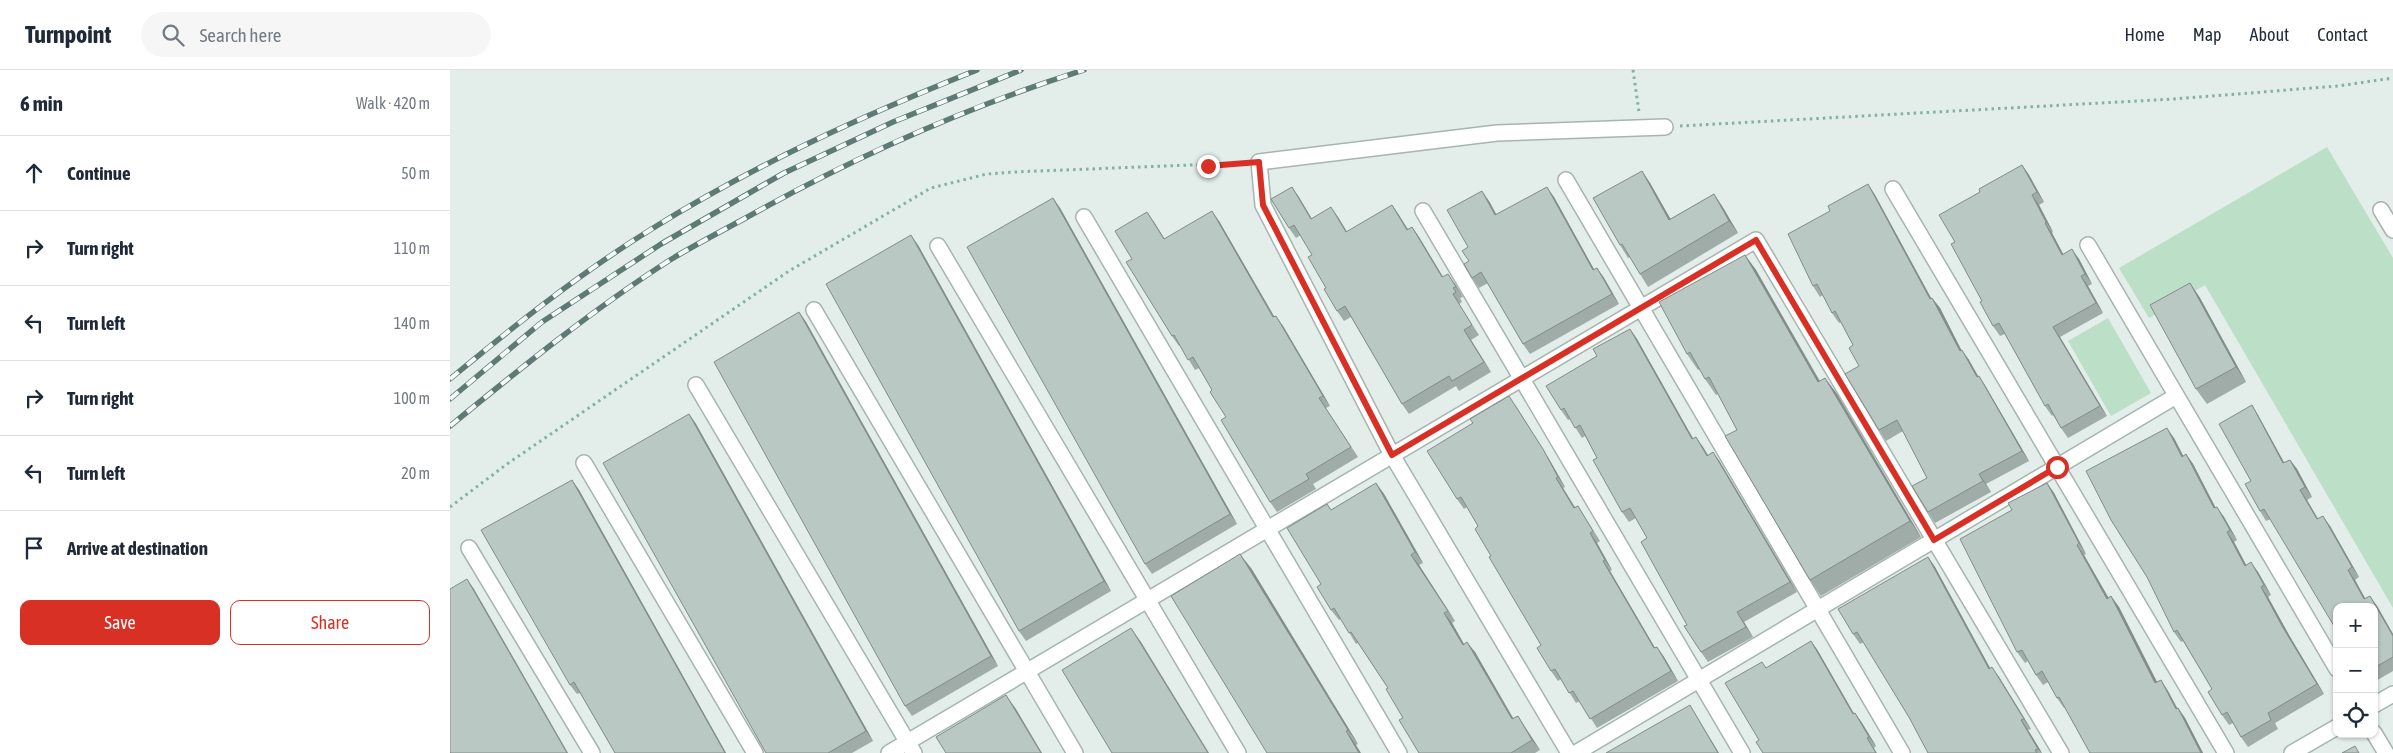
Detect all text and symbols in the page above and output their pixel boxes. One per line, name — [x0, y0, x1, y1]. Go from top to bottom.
search box — [141, 12, 491, 57]
text: Turnpoint — [25, 21, 111, 48]
icon: search — [159, 21, 187, 49]
text: Search here — [199, 24, 281, 46]
text: Home — [2125, 24, 2165, 45]
text: Map — [2193, 24, 2222, 45]
text: About — [2250, 24, 2289, 45]
text: Contact — [2317, 24, 2368, 45]
text: 6 min — [20, 91, 63, 115]
text: Walk · 420 m — [356, 94, 430, 112]
route end — [1197, 155, 1220, 178]
icon: ahead — [20, 159, 48, 187]
text: Continue — [67, 162, 131, 184]
text: 50 m — [401, 164, 430, 182]
icon: right — [20, 234, 48, 262]
text: Turn right — [67, 237, 134, 259]
text: 110 m — [394, 239, 430, 257]
icon: left — [20, 309, 48, 337]
text: Turn left — [67, 312, 125, 334]
text: 140 m — [394, 314, 430, 332]
icon: right — [20, 384, 48, 412]
text: Turn right — [67, 387, 134, 409]
text: 100 m — [394, 389, 430, 407]
route start — [2046, 456, 2069, 479]
icon: left — [20, 459, 48, 487]
text: Turn left — [67, 462, 125, 484]
text: 20 m — [401, 464, 430, 482]
icon: arrive — [20, 534, 48, 562]
text: Arrive at destination — [67, 537, 208, 559]
button: Save — [20, 600, 220, 645]
button: Share — [230, 600, 430, 645]
map controls — [2333, 603, 2378, 738]
button: + — [2333, 603, 2378, 648]
button: − — [2333, 648, 2378, 693]
button: locate — [2333, 693, 2378, 738]

